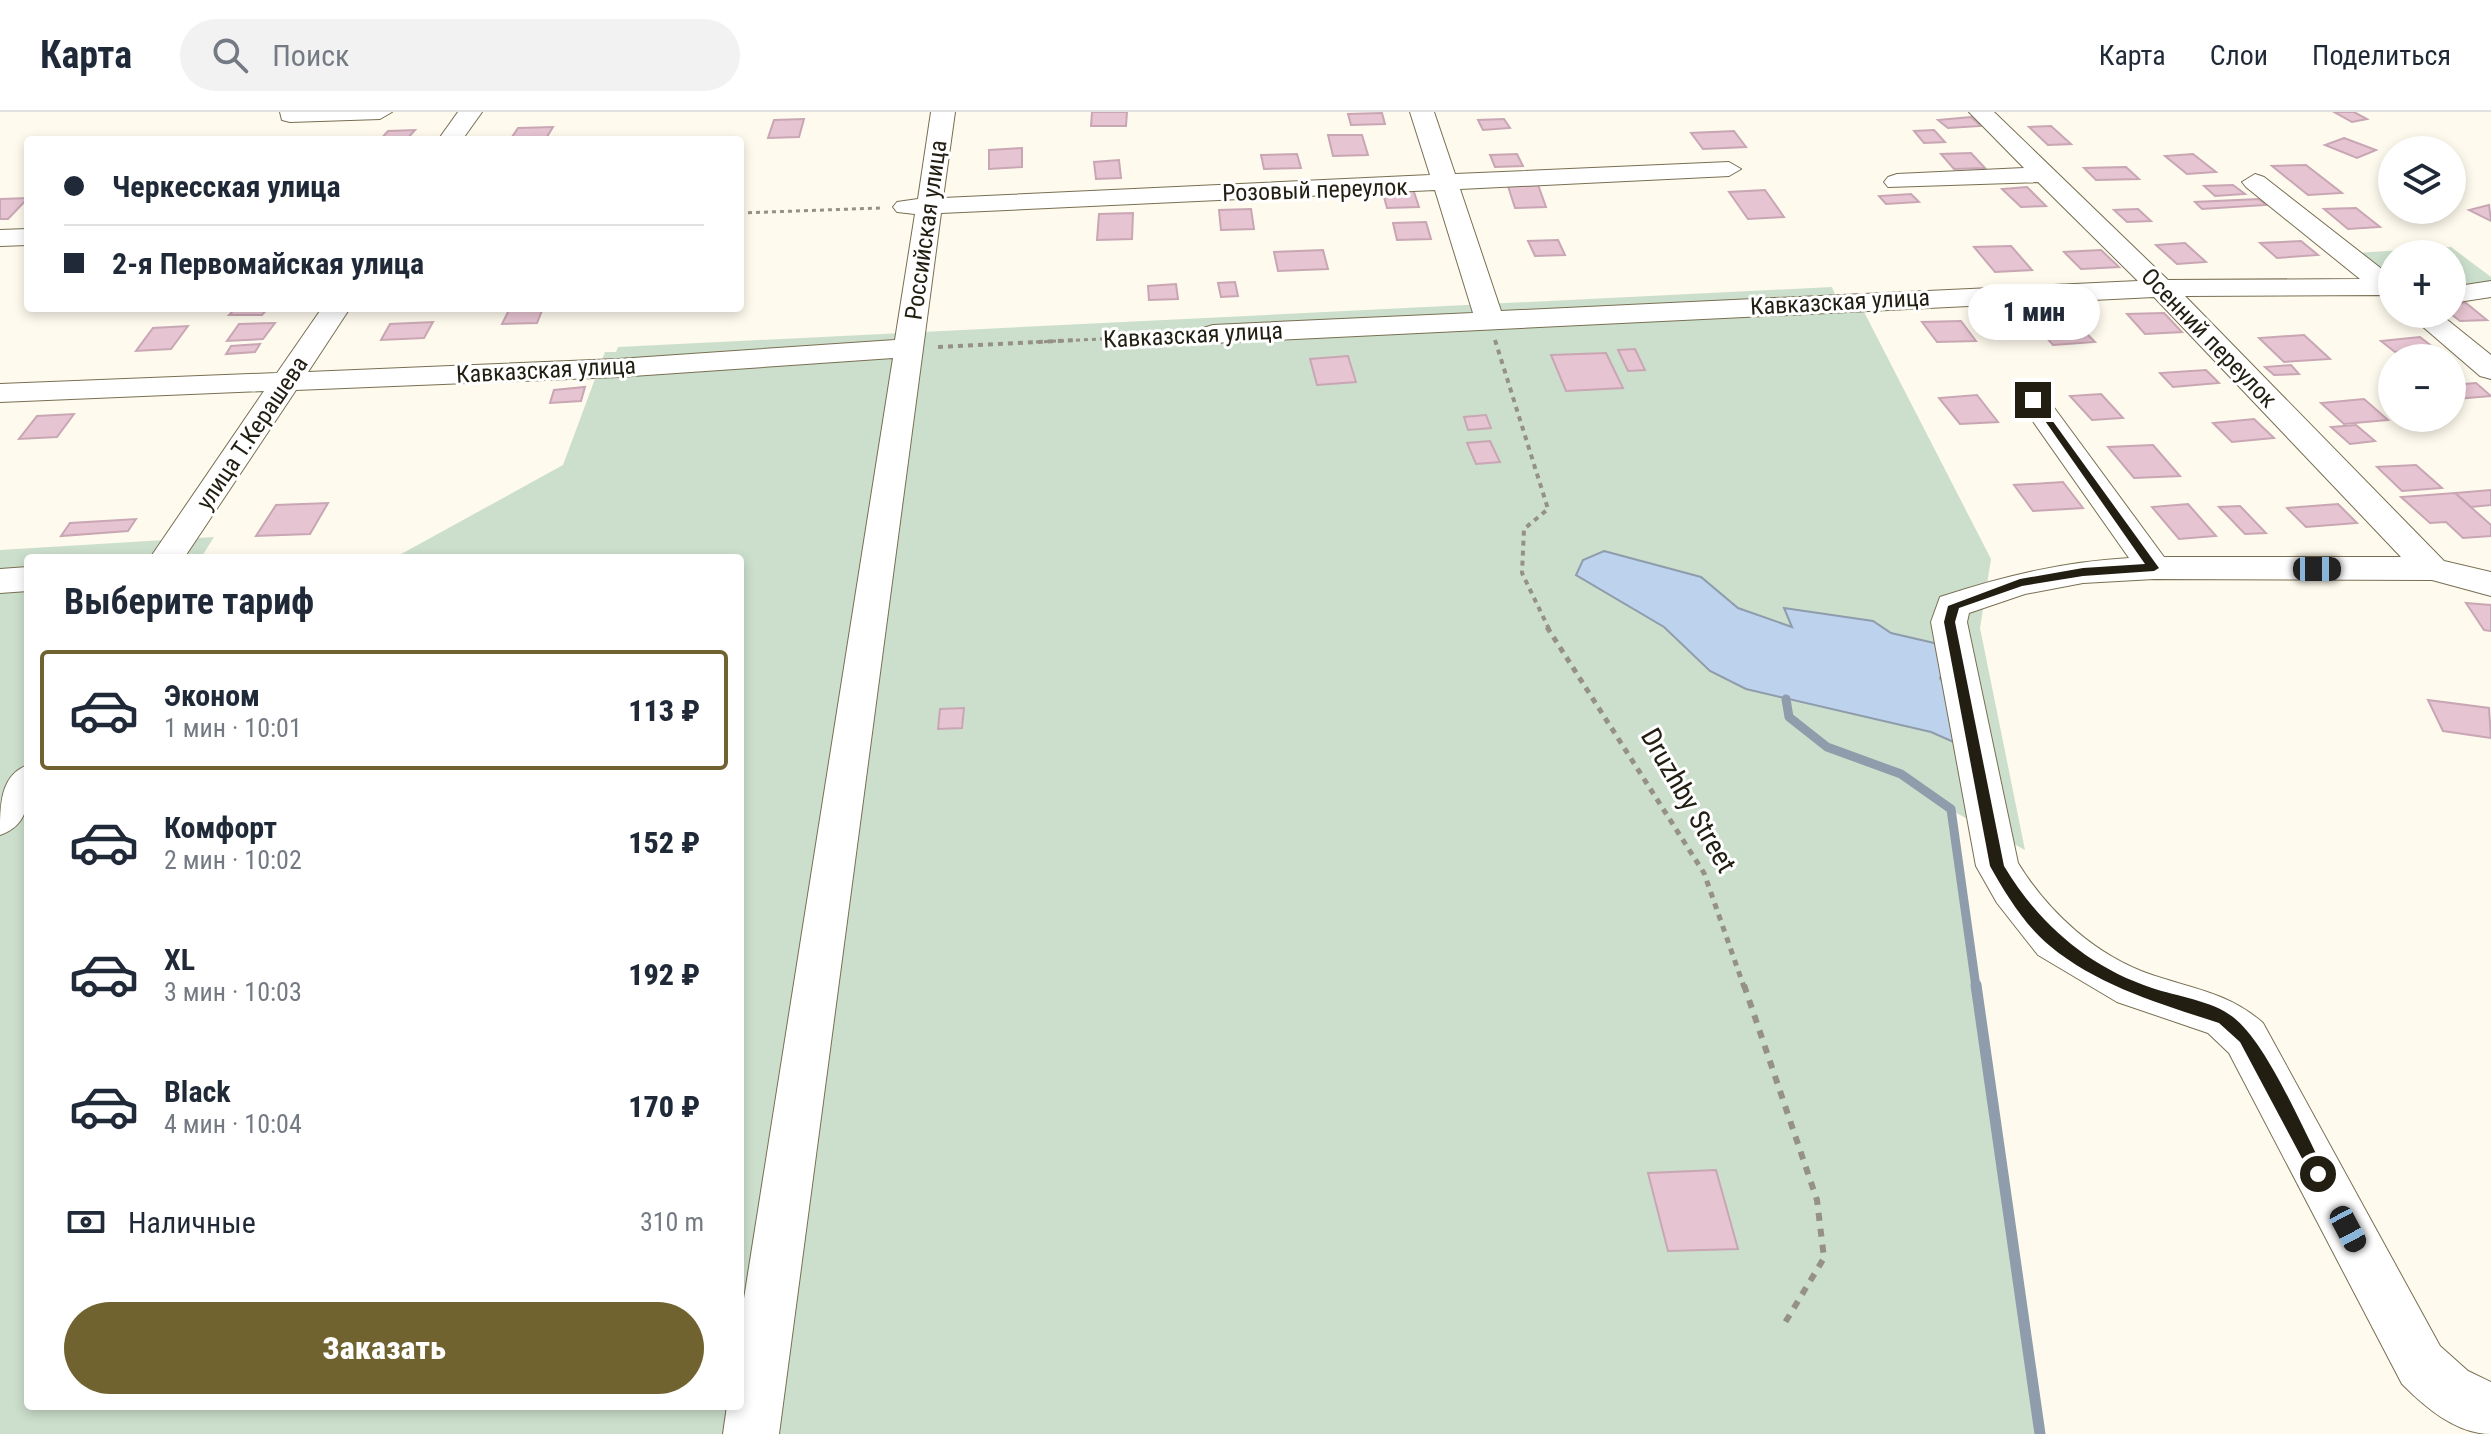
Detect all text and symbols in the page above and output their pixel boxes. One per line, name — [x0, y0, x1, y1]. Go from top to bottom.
search box — [180, 19, 740, 91]
text: Карта — [40, 33, 132, 77]
icon: search — [208, 33, 252, 77]
text: Поиск — [272, 38, 349, 73]
text: Карта — [2099, 39, 2166, 72]
text: Слои — [2210, 39, 2268, 72]
text: Поделиться — [2312, 39, 2451, 72]
map controls — [2378, 136, 2466, 432]
button: layers — [2378, 136, 2466, 224]
street label: Российская улица — [900, 138, 952, 322]
text: Черкесская улица — [112, 169, 341, 204]
street label: Розовый переулок — [1222, 173, 1409, 207]
button: + — [2378, 240, 2466, 328]
text: 2-я Первомайская улица — [112, 246, 424, 281]
street label: Осенний переулок — [2135, 262, 2283, 414]
street label: Кавказcкая улица — [1749, 283, 1931, 321]
callout: 1 мин — [1967, 284, 2099, 340]
text: 1 мин — [2003, 297, 2065, 327]
street label: Кавказcкая улица — [1102, 316, 1284, 354]
button: − — [2378, 344, 2466, 432]
street label: улица Т.Керашева — [190, 351, 314, 515]
street label: Кавказcкая улица — [455, 351, 637, 389]
route end — [2015, 382, 2051, 418]
car — [2293, 557, 2341, 581]
text: Выберите тариф — [64, 581, 314, 623]
icon: car — [68, 674, 140, 746]
text: Эконом — [164, 678, 260, 713]
text: 113 ₽ — [628, 693, 700, 728]
text: 1 мин · 10:01 — [164, 713, 302, 743]
street label: Druzhby Street — [1634, 722, 1743, 878]
icon: car — [68, 806, 140, 878]
text: Комфорт — [164, 810, 277, 845]
text: 152 ₽ — [628, 825, 700, 860]
text: 2 мин · 10:02 — [164, 845, 302, 875]
icon: car — [68, 938, 140, 1010]
text: XL — [164, 942, 195, 977]
text: 192 ₽ — [628, 957, 700, 992]
text: 3 мин · 10:03 — [164, 977, 302, 1007]
icon: car — [68, 1070, 140, 1142]
text: Black — [164, 1074, 231, 1109]
text: 170 ₽ — [628, 1089, 700, 1124]
text: 4 мин · 10:04 — [164, 1109, 302, 1139]
route start — [2300, 1156, 2336, 1192]
icon: cash — [64, 1200, 108, 1244]
car — [2326, 1202, 2370, 1256]
text: Наличные — [128, 1205, 256, 1240]
text: 310 m — [640, 1207, 704, 1237]
button: Заказать — [64, 1302, 704, 1394]

